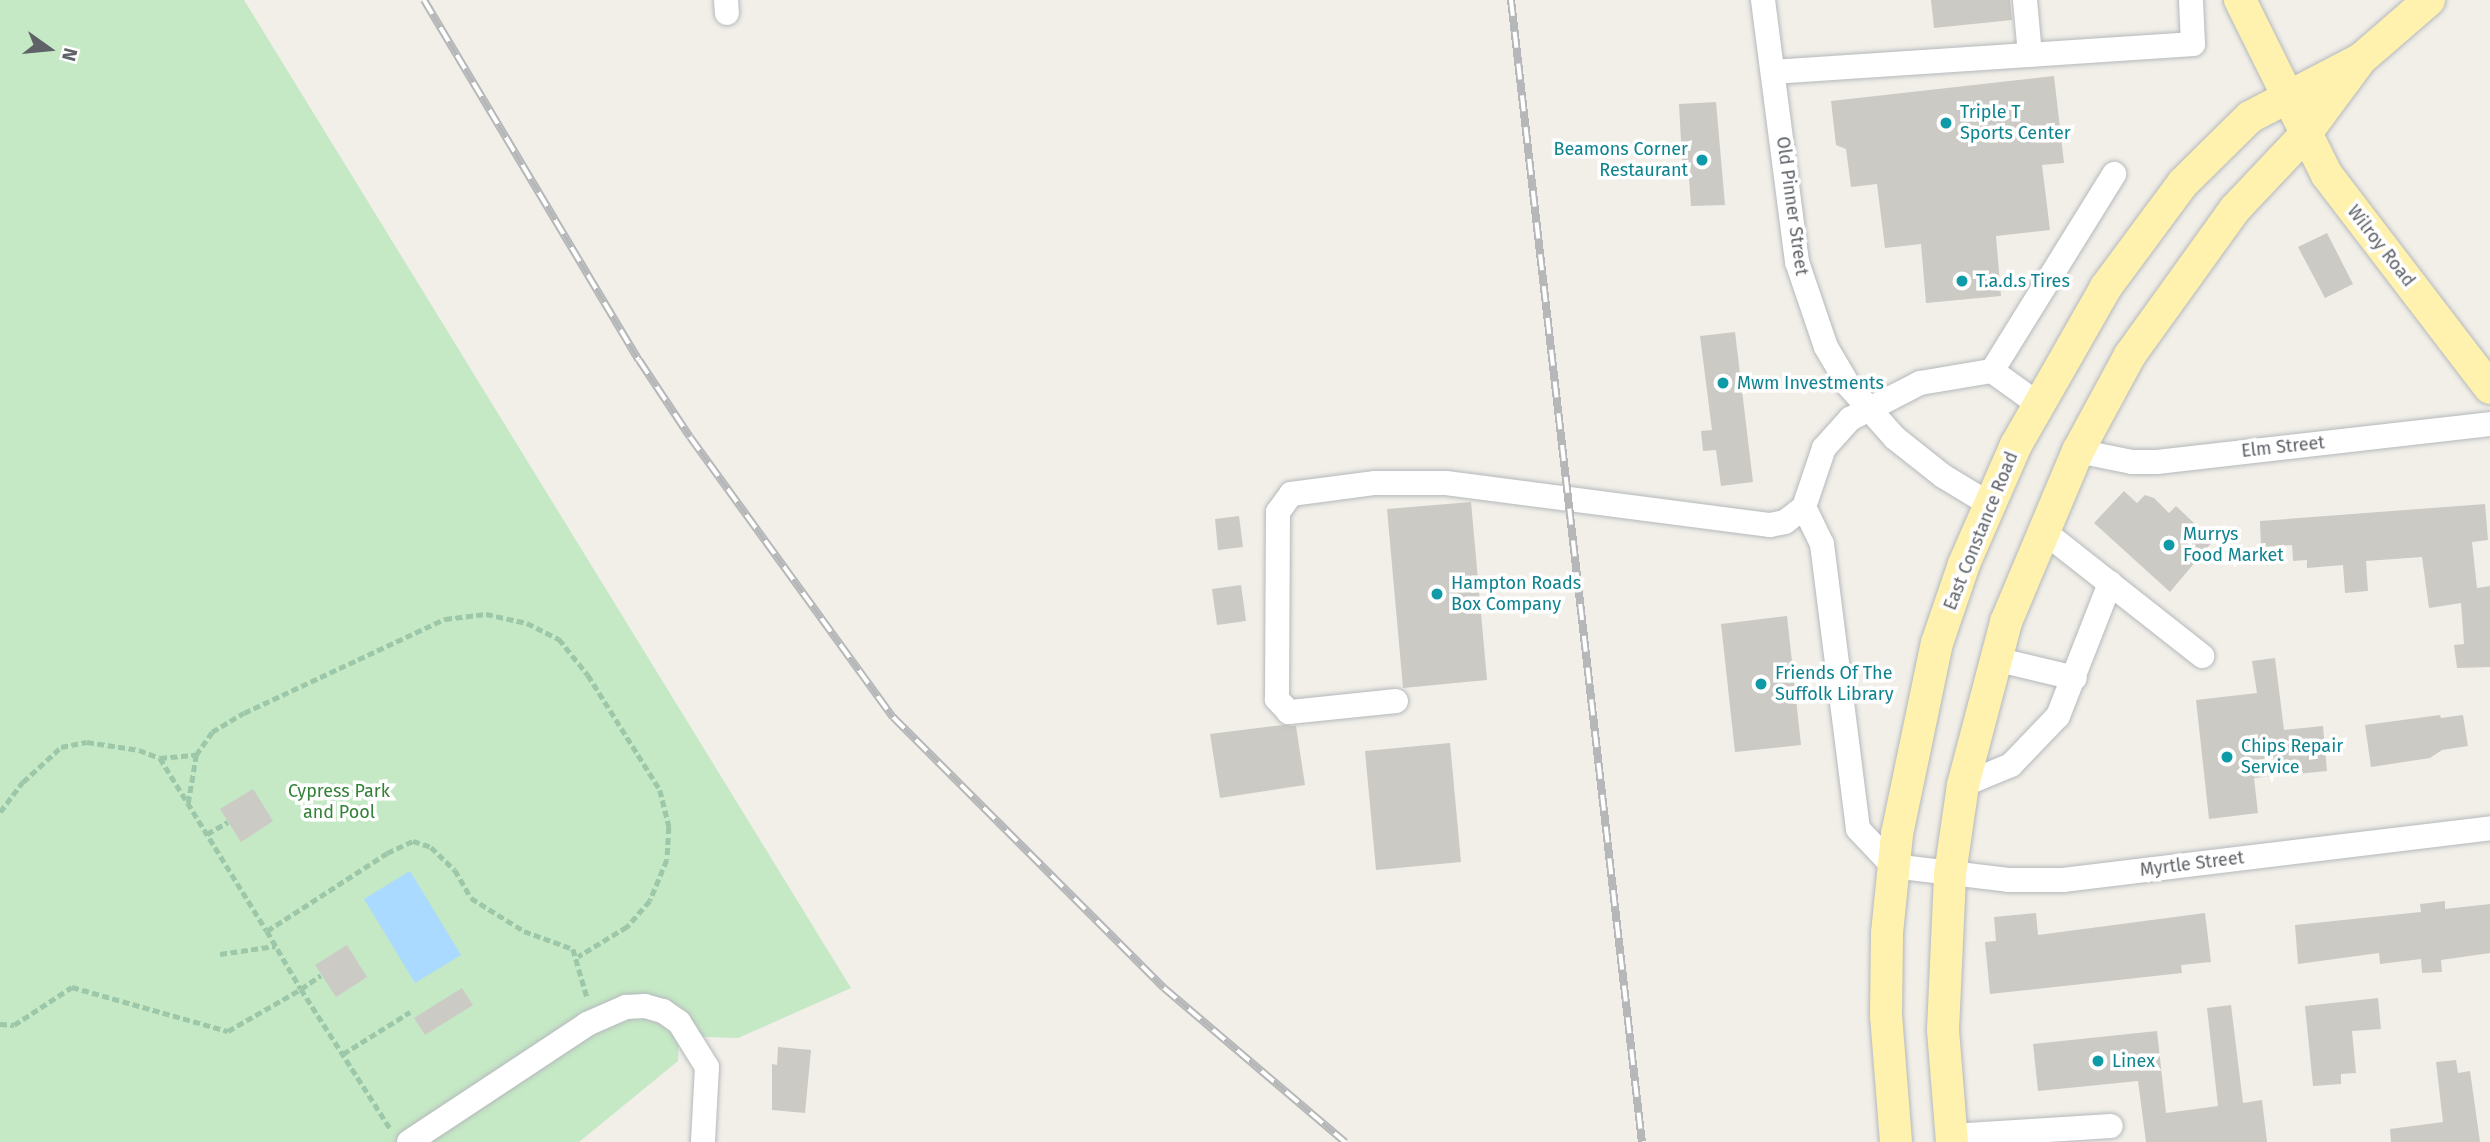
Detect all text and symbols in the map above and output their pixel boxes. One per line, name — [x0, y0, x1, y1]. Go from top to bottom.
north arrow — [14, 14, 84, 84]
text: N — [57, 45, 83, 64]
place label: Triple T Sports Center — [1960, 102, 2071, 144]
marker: Triple T Sports Center — [1938, 115, 1954, 131]
street label: Old Pinner Street — [1772, 135, 1812, 277]
place label: Beamons Corner Restaurant — [1553, 139, 1688, 182]
marker: Beamons Corner Restaurant — [1694, 152, 1710, 168]
street label: Wilroy Road — [2343, 201, 2419, 291]
place label: T.a.d.s Tires — [1976, 270, 2070, 292]
marker: T.a.d.s Tires — [1954, 273, 1970, 289]
place label: Mwm Investments — [1737, 372, 1884, 394]
marker: Mwm Investments — [1715, 375, 1731, 391]
street label: Elm Street — [2240, 432, 2326, 462]
street label: East Constance Road — [1939, 449, 2023, 613]
place label: Murrys Food Market — [2183, 524, 2284, 566]
marker: Murrys Food Market — [2161, 537, 2177, 553]
place label: Hampton Roads Box Company — [1451, 573, 1581, 616]
marker: Hampton Roads Box Company — [1429, 586, 1445, 602]
place label: Friends Of The Suffolk Library — [1775, 663, 1894, 706]
marker: Friends Of The Suffolk Library — [1753, 676, 1769, 692]
place label: Chips Repair Service — [2241, 736, 2343, 778]
marker: Chips Repair Service — [2219, 749, 2235, 765]
park label: Cypress Park and Pool — [288, 781, 390, 824]
street label: Myrtle Street — [2139, 847, 2245, 881]
place label: Linex — [2112, 1050, 2155, 1072]
marker: Linex — [2090, 1053, 2106, 1069]

